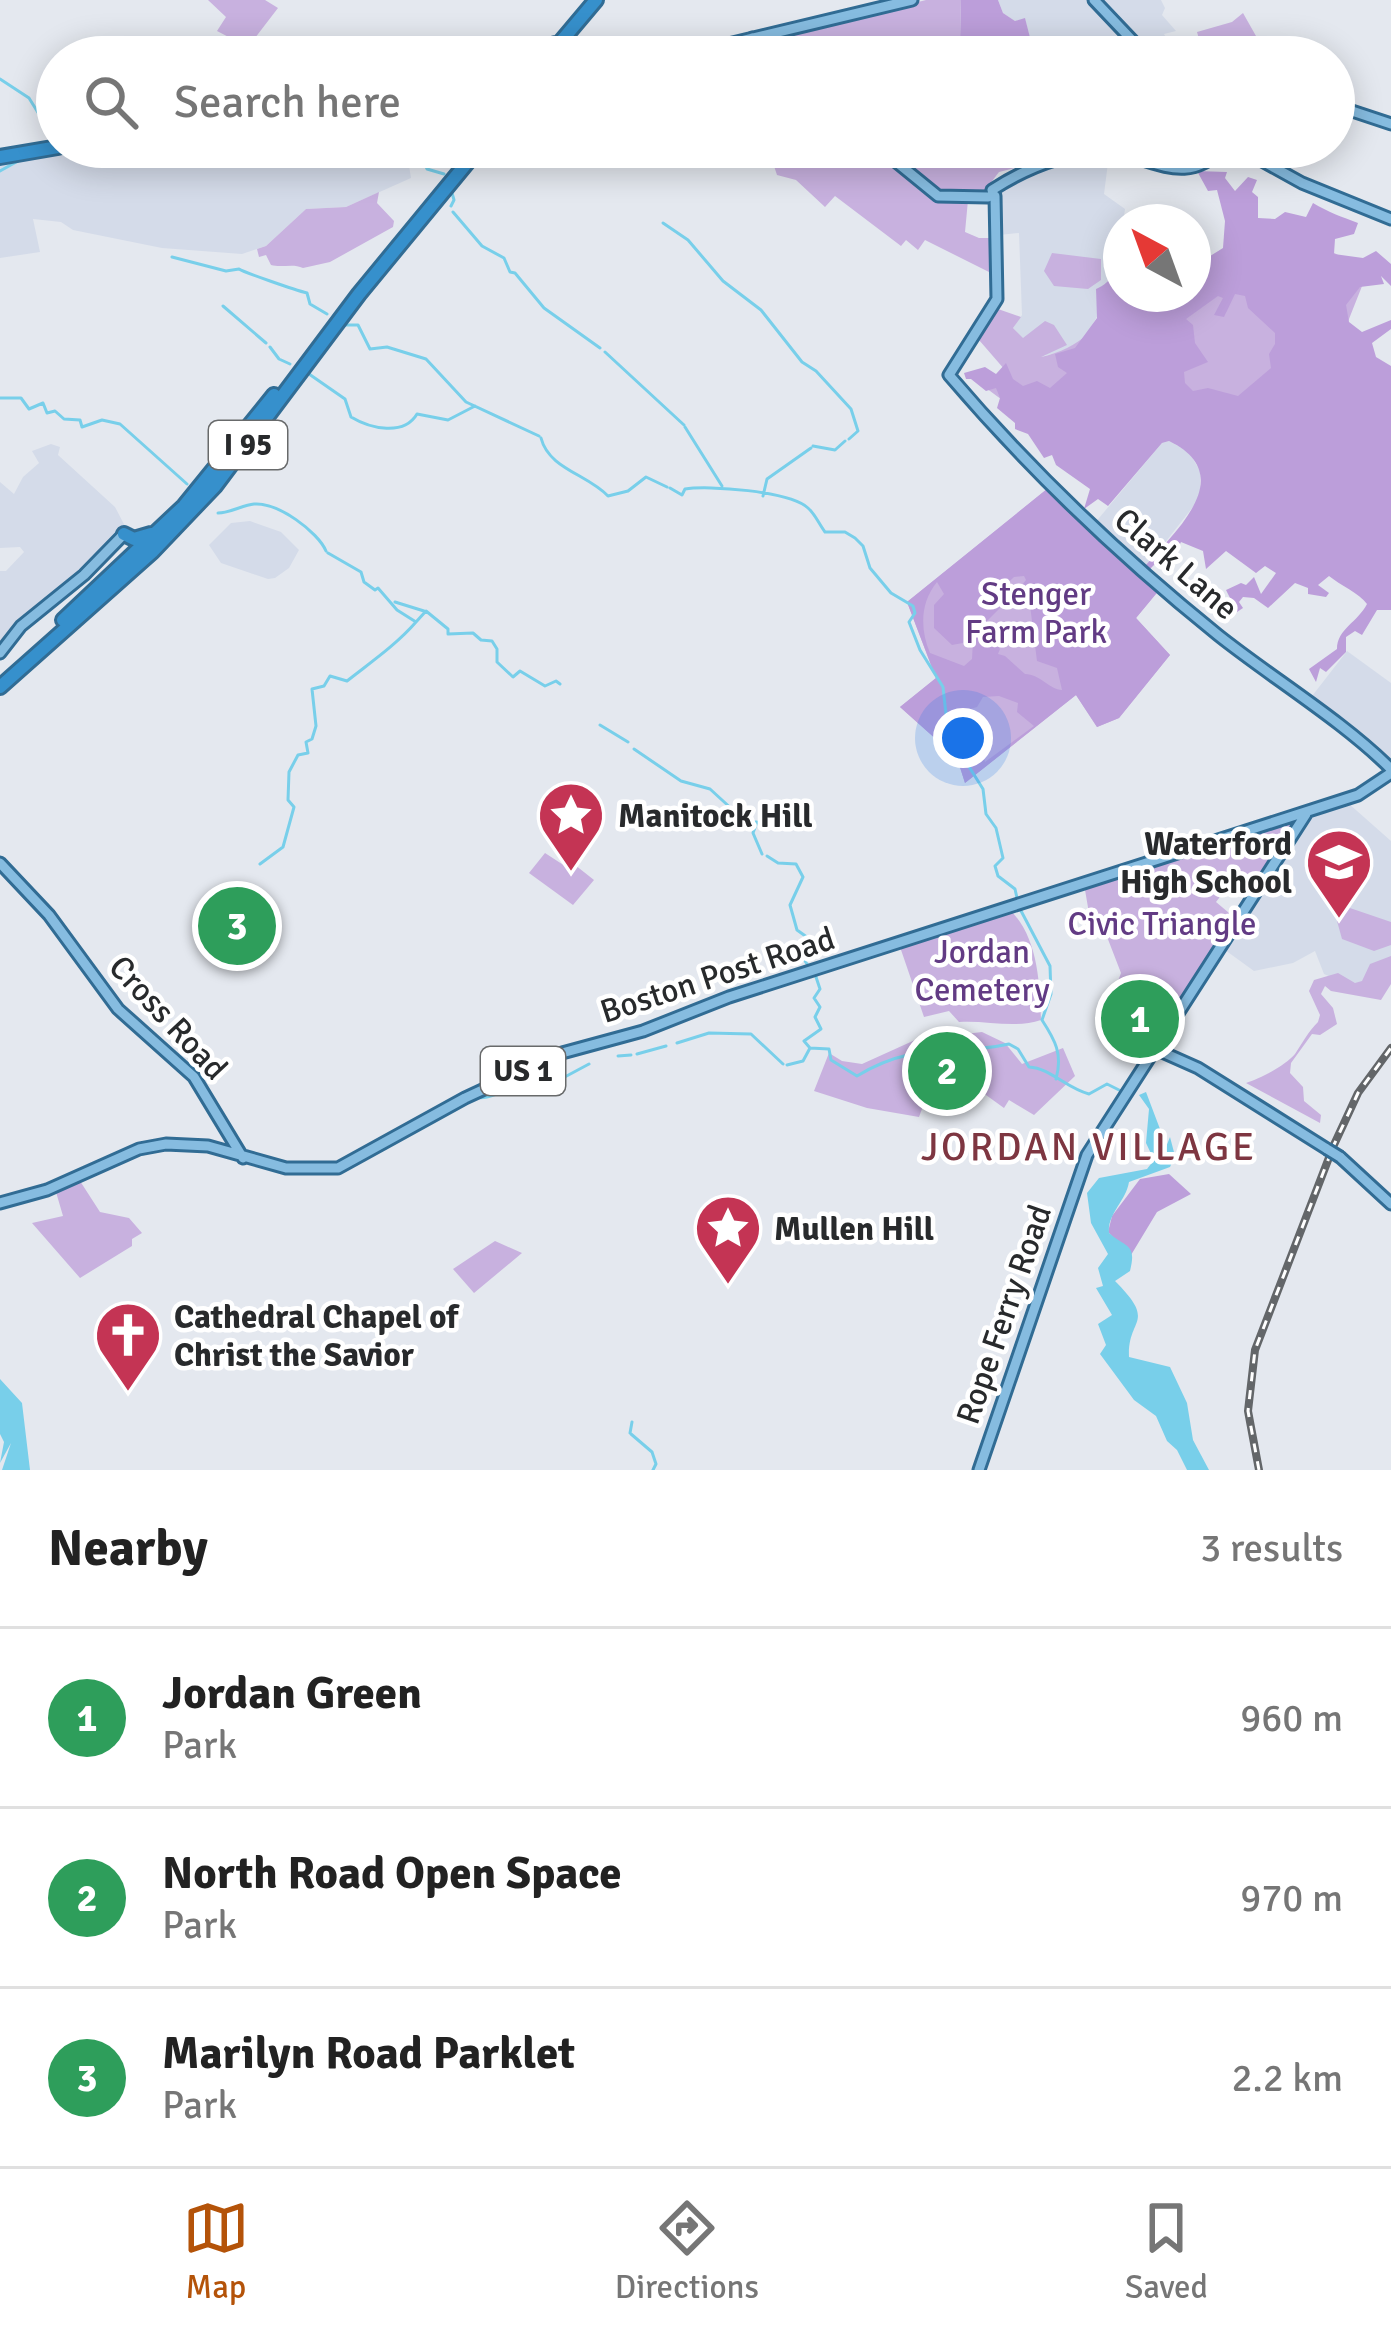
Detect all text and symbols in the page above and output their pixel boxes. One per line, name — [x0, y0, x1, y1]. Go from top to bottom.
search box — [36, 36, 1355, 168]
icon: search — [78, 69, 144, 135]
text: Search here — [174, 75, 401, 130]
north arrow — [1103, 204, 1211, 312]
road number: I 95 — [209, 421, 287, 469]
street label: Clark Lane — [1106, 499, 1246, 629]
park label: Stenger Farm Park — [965, 574, 1107, 653]
your location — [933, 708, 993, 768]
place icon: Manitock Hill — [536, 780, 606, 874]
place label: Manitock Hill — [618, 796, 813, 837]
place label: Waterford High School — [1120, 824, 1292, 903]
school or university icon: Waterford High School — [1304, 827, 1374, 921]
pin: 3 — [198, 881, 276, 971]
park label: Civic Triangle — [1067, 904, 1257, 945]
street label: Boston Post Road — [595, 918, 840, 1033]
park label: Jordan Cemetery — [914, 932, 1050, 1011]
street label: Cross Road — [100, 947, 236, 1089]
pin: 1 — [1101, 974, 1179, 1064]
pin: 2 — [908, 1026, 986, 1116]
road number: US 1 — [481, 1047, 565, 1095]
district label: JORDAN VILLAGE — [921, 1123, 1257, 1171]
place icon: Mullen Hill — [693, 1193, 763, 1287]
street label: Rope Ferry Road — [948, 1200, 1061, 1429]
place label: Mullen Hill — [774, 1209, 934, 1250]
place label: Cathedral Chapel of Christ the Savior — [174, 1297, 460, 1376]
church icon: Cathedral Chapel of Christ the Savior — [93, 1300, 163, 1394]
text: Nearby — [48, 1517, 208, 1580]
text: 3 results — [1200, 1524, 1343, 1572]
text: Jordan Green — [162, 1666, 422, 1721]
text: 1 — [76, 1694, 98, 1742]
text: 960 m — [1240, 1694, 1343, 1742]
text: Park — [162, 1721, 237, 1769]
text: North Road Open Space — [162, 1846, 622, 1901]
text: 2 — [76, 1874, 98, 1922]
text: 970 m — [1240, 1874, 1343, 1922]
text: Park — [162, 1901, 237, 1949]
text: Marilyn Road Parklet — [162, 2026, 575, 2081]
text: 3 — [76, 2054, 98, 2102]
text: 2.2 km — [1231, 2054, 1343, 2102]
text: Park — [162, 2081, 237, 2129]
tab: Map — [183, 2195, 249, 2308]
tab: Directions — [615, 2195, 759, 2308]
tab: Saved — [1125, 2195, 1208, 2308]

